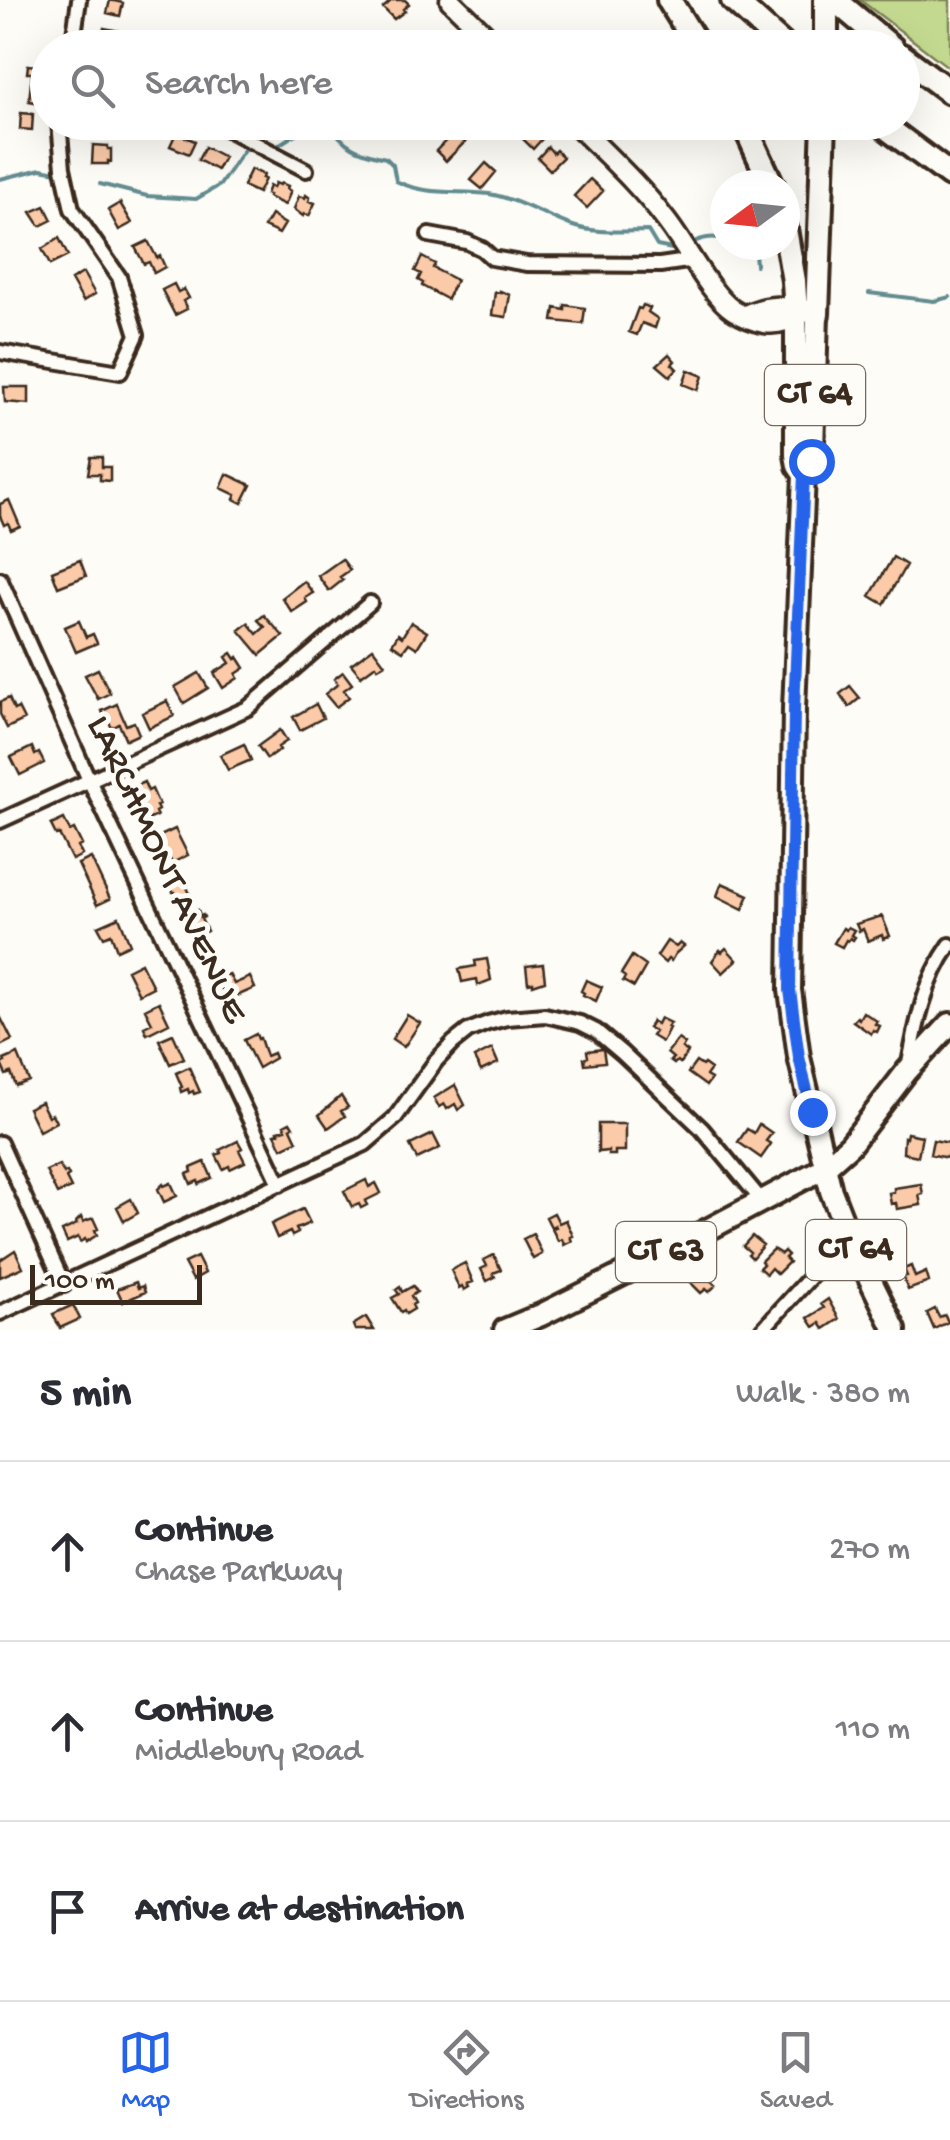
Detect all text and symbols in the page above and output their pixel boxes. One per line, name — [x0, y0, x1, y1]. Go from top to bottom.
search box — [30, 30, 920, 140]
icon: search — [65, 58, 120, 113]
text: Search here — [145, 63, 332, 107]
north arrow — [710, 170, 800, 260]
road number: CT 64 — [765, 365, 865, 425]
route start — [789, 439, 835, 485]
street label: LARCHMONT AVENUE — [75, 709, 256, 1032]
route end — [790, 1090, 836, 1136]
road number: CT 64 — [806, 1220, 906, 1280]
road number: CT 63 — [616, 1222, 716, 1282]
scale bar — [30, 1260, 202, 1304]
text: 100 m — [45, 1266, 115, 1299]
text: 5 min — [40, 1371, 131, 1420]
text: Walk · 380 m — [736, 1376, 910, 1414]
text: Continue — [135, 1510, 273, 1554]
icon: ahead — [40, 1524, 95, 1579]
text: 270 m — [829, 1532, 910, 1570]
text: Chase Parkway — [135, 1554, 343, 1592]
text: Continue — [135, 1690, 273, 1734]
icon: ahead — [40, 1704, 95, 1759]
text: 110 m — [836, 1712, 910, 1750]
text: Middlebury Road — [135, 1734, 362, 1772]
icon: arrive — [40, 1884, 95, 1939]
text: Arrive at destination — [135, 1889, 464, 1933]
tab: Map — [118, 2025, 173, 2118]
tab: Directions — [410, 2025, 524, 2118]
tab: Saved — [760, 2025, 832, 2118]

